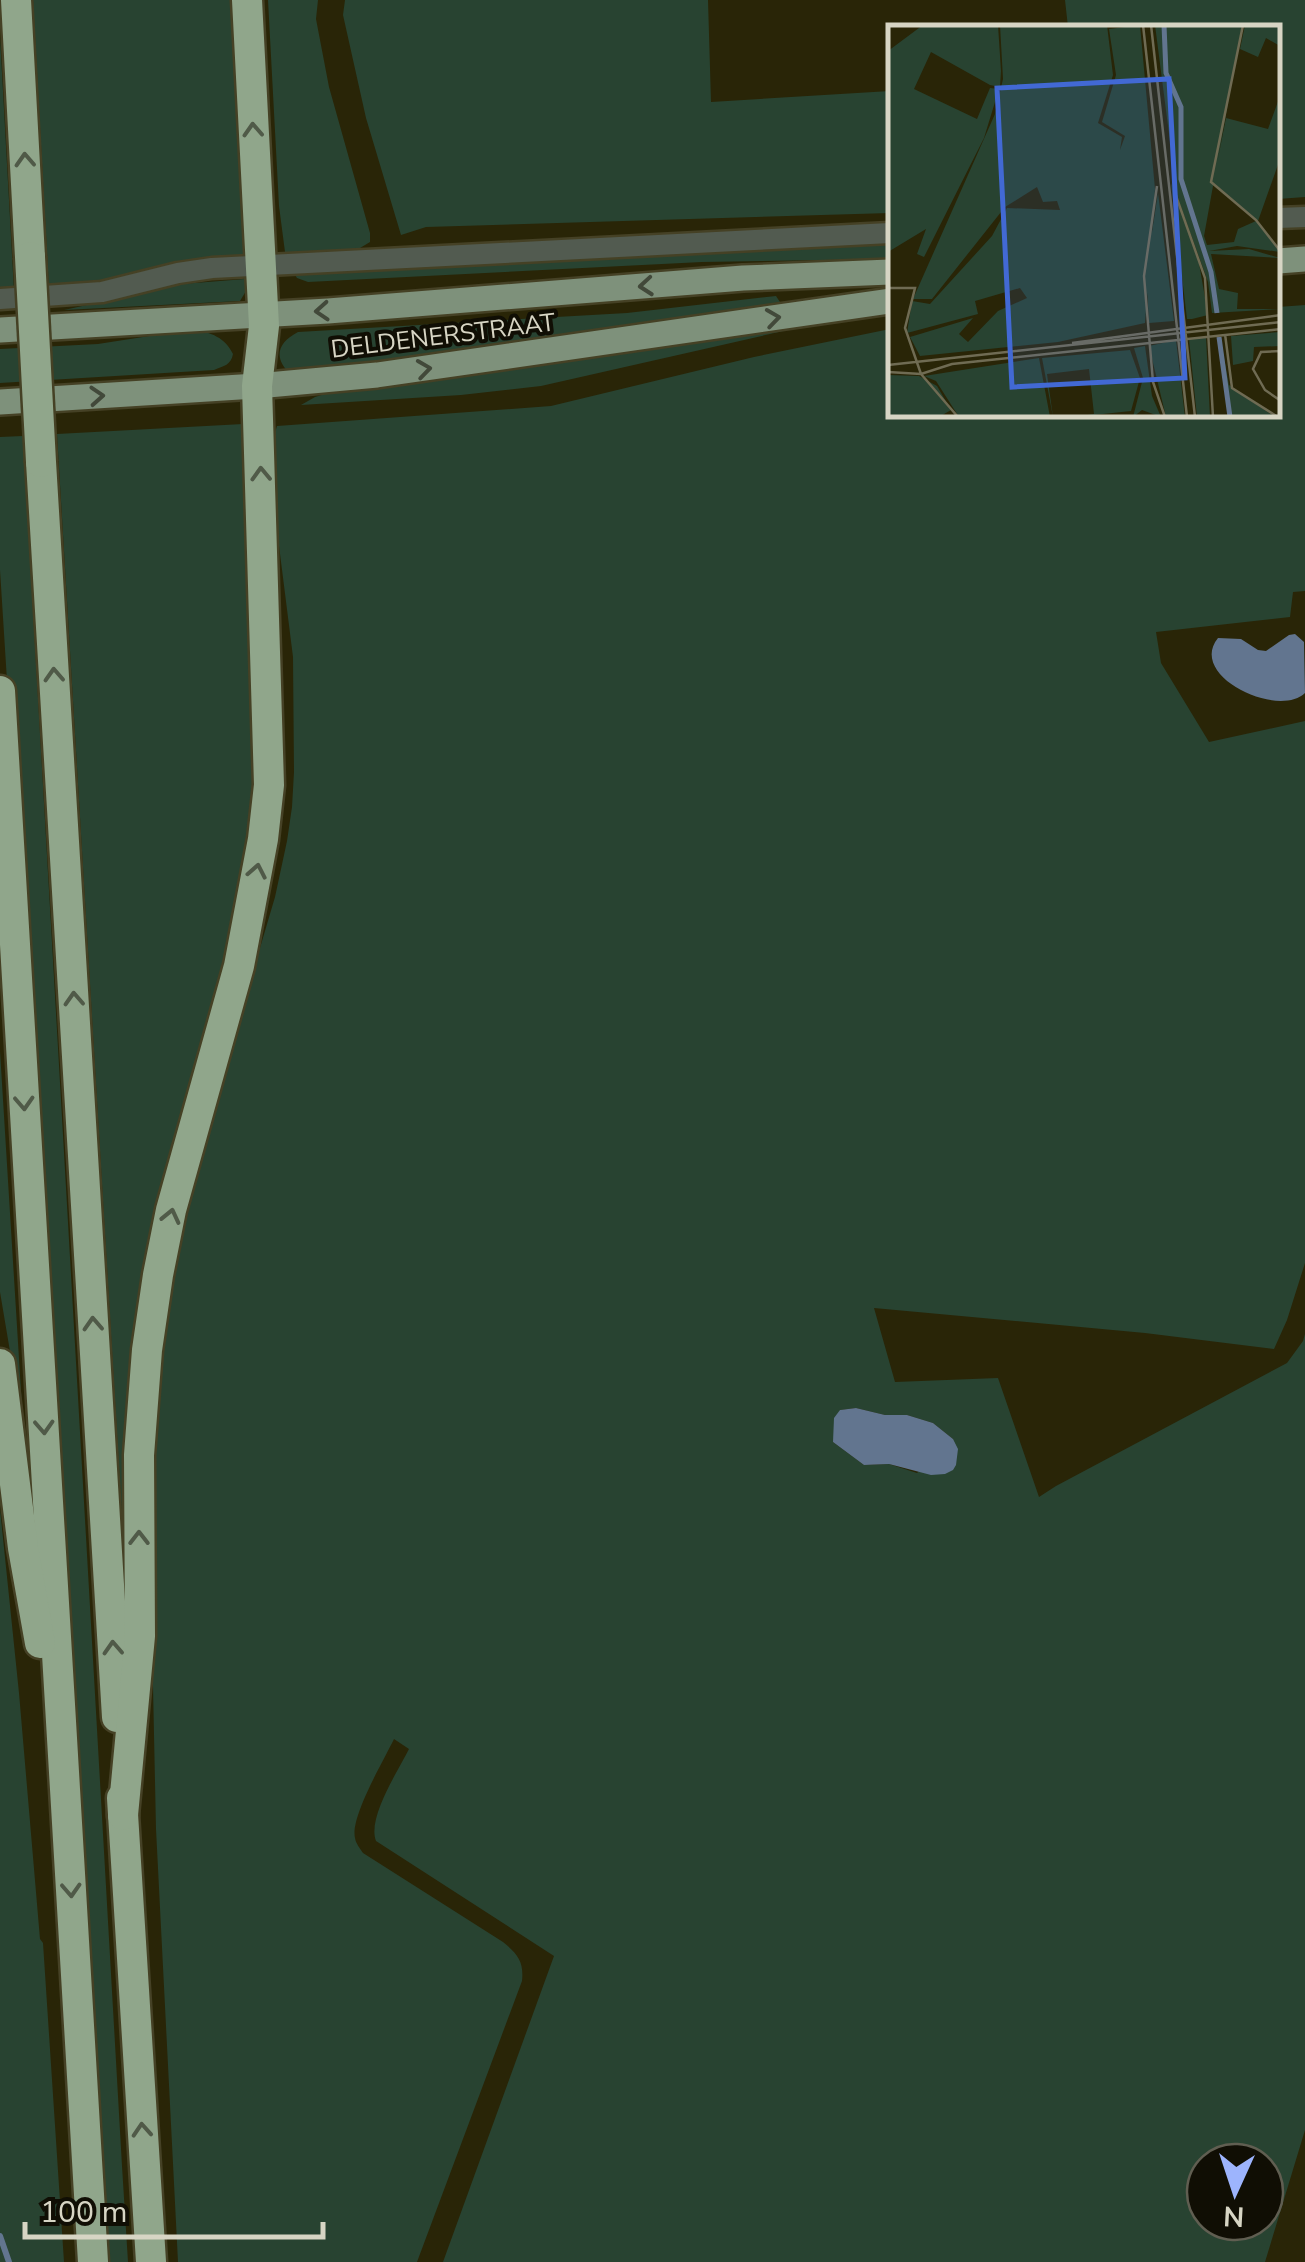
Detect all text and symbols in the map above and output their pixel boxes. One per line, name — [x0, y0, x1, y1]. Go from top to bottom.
inset map — [888, 25, 1280, 418]
one-way arrow — [243, 122, 264, 138]
one-way arrow — [15, 152, 36, 168]
one-way arrow — [637, 274, 653, 296]
one-way arrow — [313, 300, 329, 321]
street label: DELDENERSTRAAT — [329, 305, 557, 367]
one-way arrow — [765, 308, 782, 329]
one-way arrow — [415, 359, 432, 380]
one-way arrow — [90, 386, 106, 407]
one-way arrow — [250, 466, 271, 482]
one-way arrow — [44, 666, 65, 682]
one-way arrow — [246, 862, 267, 879]
one-way arrow — [63, 991, 85, 1007]
one-way arrow — [13, 1096, 34, 1112]
one-way arrow — [159, 1208, 180, 1225]
one-way arrow — [83, 1315, 104, 1331]
one-way arrow — [33, 1420, 54, 1436]
one-way arrow — [128, 1530, 150, 1546]
one-way arrow — [103, 1640, 124, 1656]
one-way arrow — [60, 1882, 81, 1898]
one-way arrow — [132, 2121, 154, 2137]
north arrow — [1185, 2142, 1285, 2242]
scale bar — [25, 2177, 322, 2239]
text: 100 m — [40, 2192, 127, 2233]
text: N — [1222, 2196, 1245, 2235]

